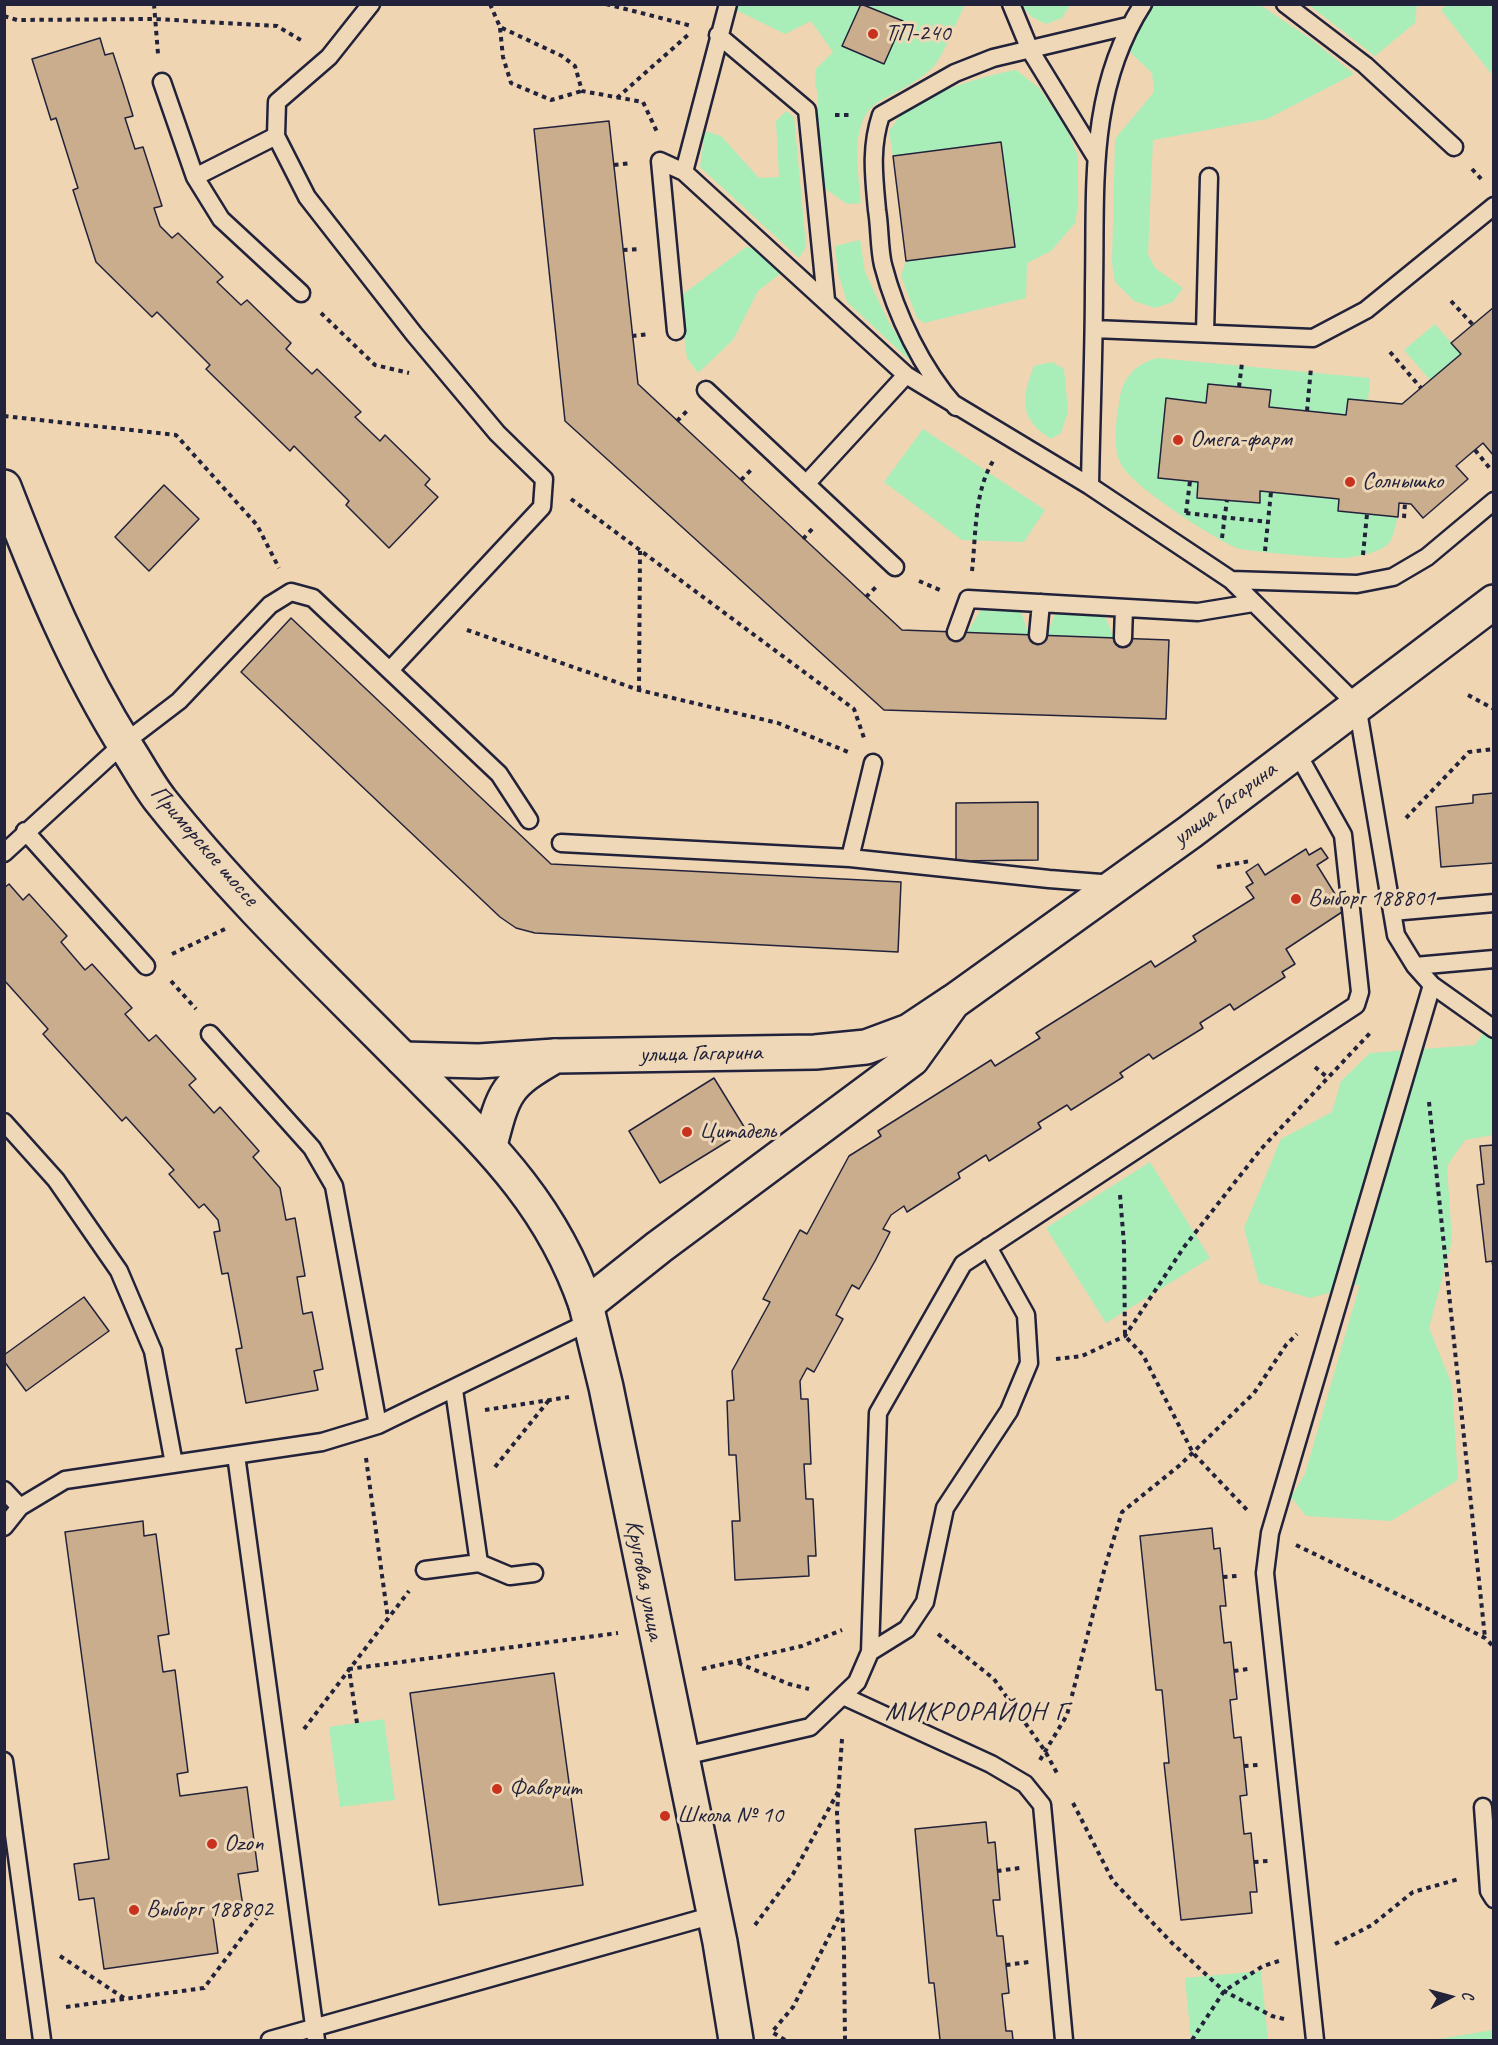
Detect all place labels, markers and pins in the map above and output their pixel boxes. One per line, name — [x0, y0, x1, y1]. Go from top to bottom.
place label: ТП-240 — [885, 20, 951, 48]
marker: ТП-240 — [866, 27, 880, 41]
place label: Омега-фарм — [1190, 426, 1291, 454]
marker: Омега-фарм — [1171, 433, 1185, 447]
place label: Солнышко — [1362, 468, 1443, 496]
marker: Солнышко — [1343, 475, 1357, 489]
place label: Выборг 188801 — [1308, 885, 1435, 913]
marker: Выборг 188801 — [1289, 892, 1303, 906]
place label: Цитадель — [699, 1118, 776, 1146]
marker: Цитадель — [680, 1125, 694, 1139]
place label: Фаворит — [509, 1775, 582, 1803]
marker: Фаворит — [490, 1782, 504, 1796]
place label: Школа № 10 — [677, 1802, 783, 1830]
marker: Школа № 10 — [658, 1809, 672, 1823]
place label: Ozon — [224, 1830, 263, 1858]
marker: Ozon — [205, 1837, 219, 1851]
place label: Выборг 188802 — [146, 1896, 273, 1924]
marker: Выборг 188802 — [127, 1903, 141, 1917]

